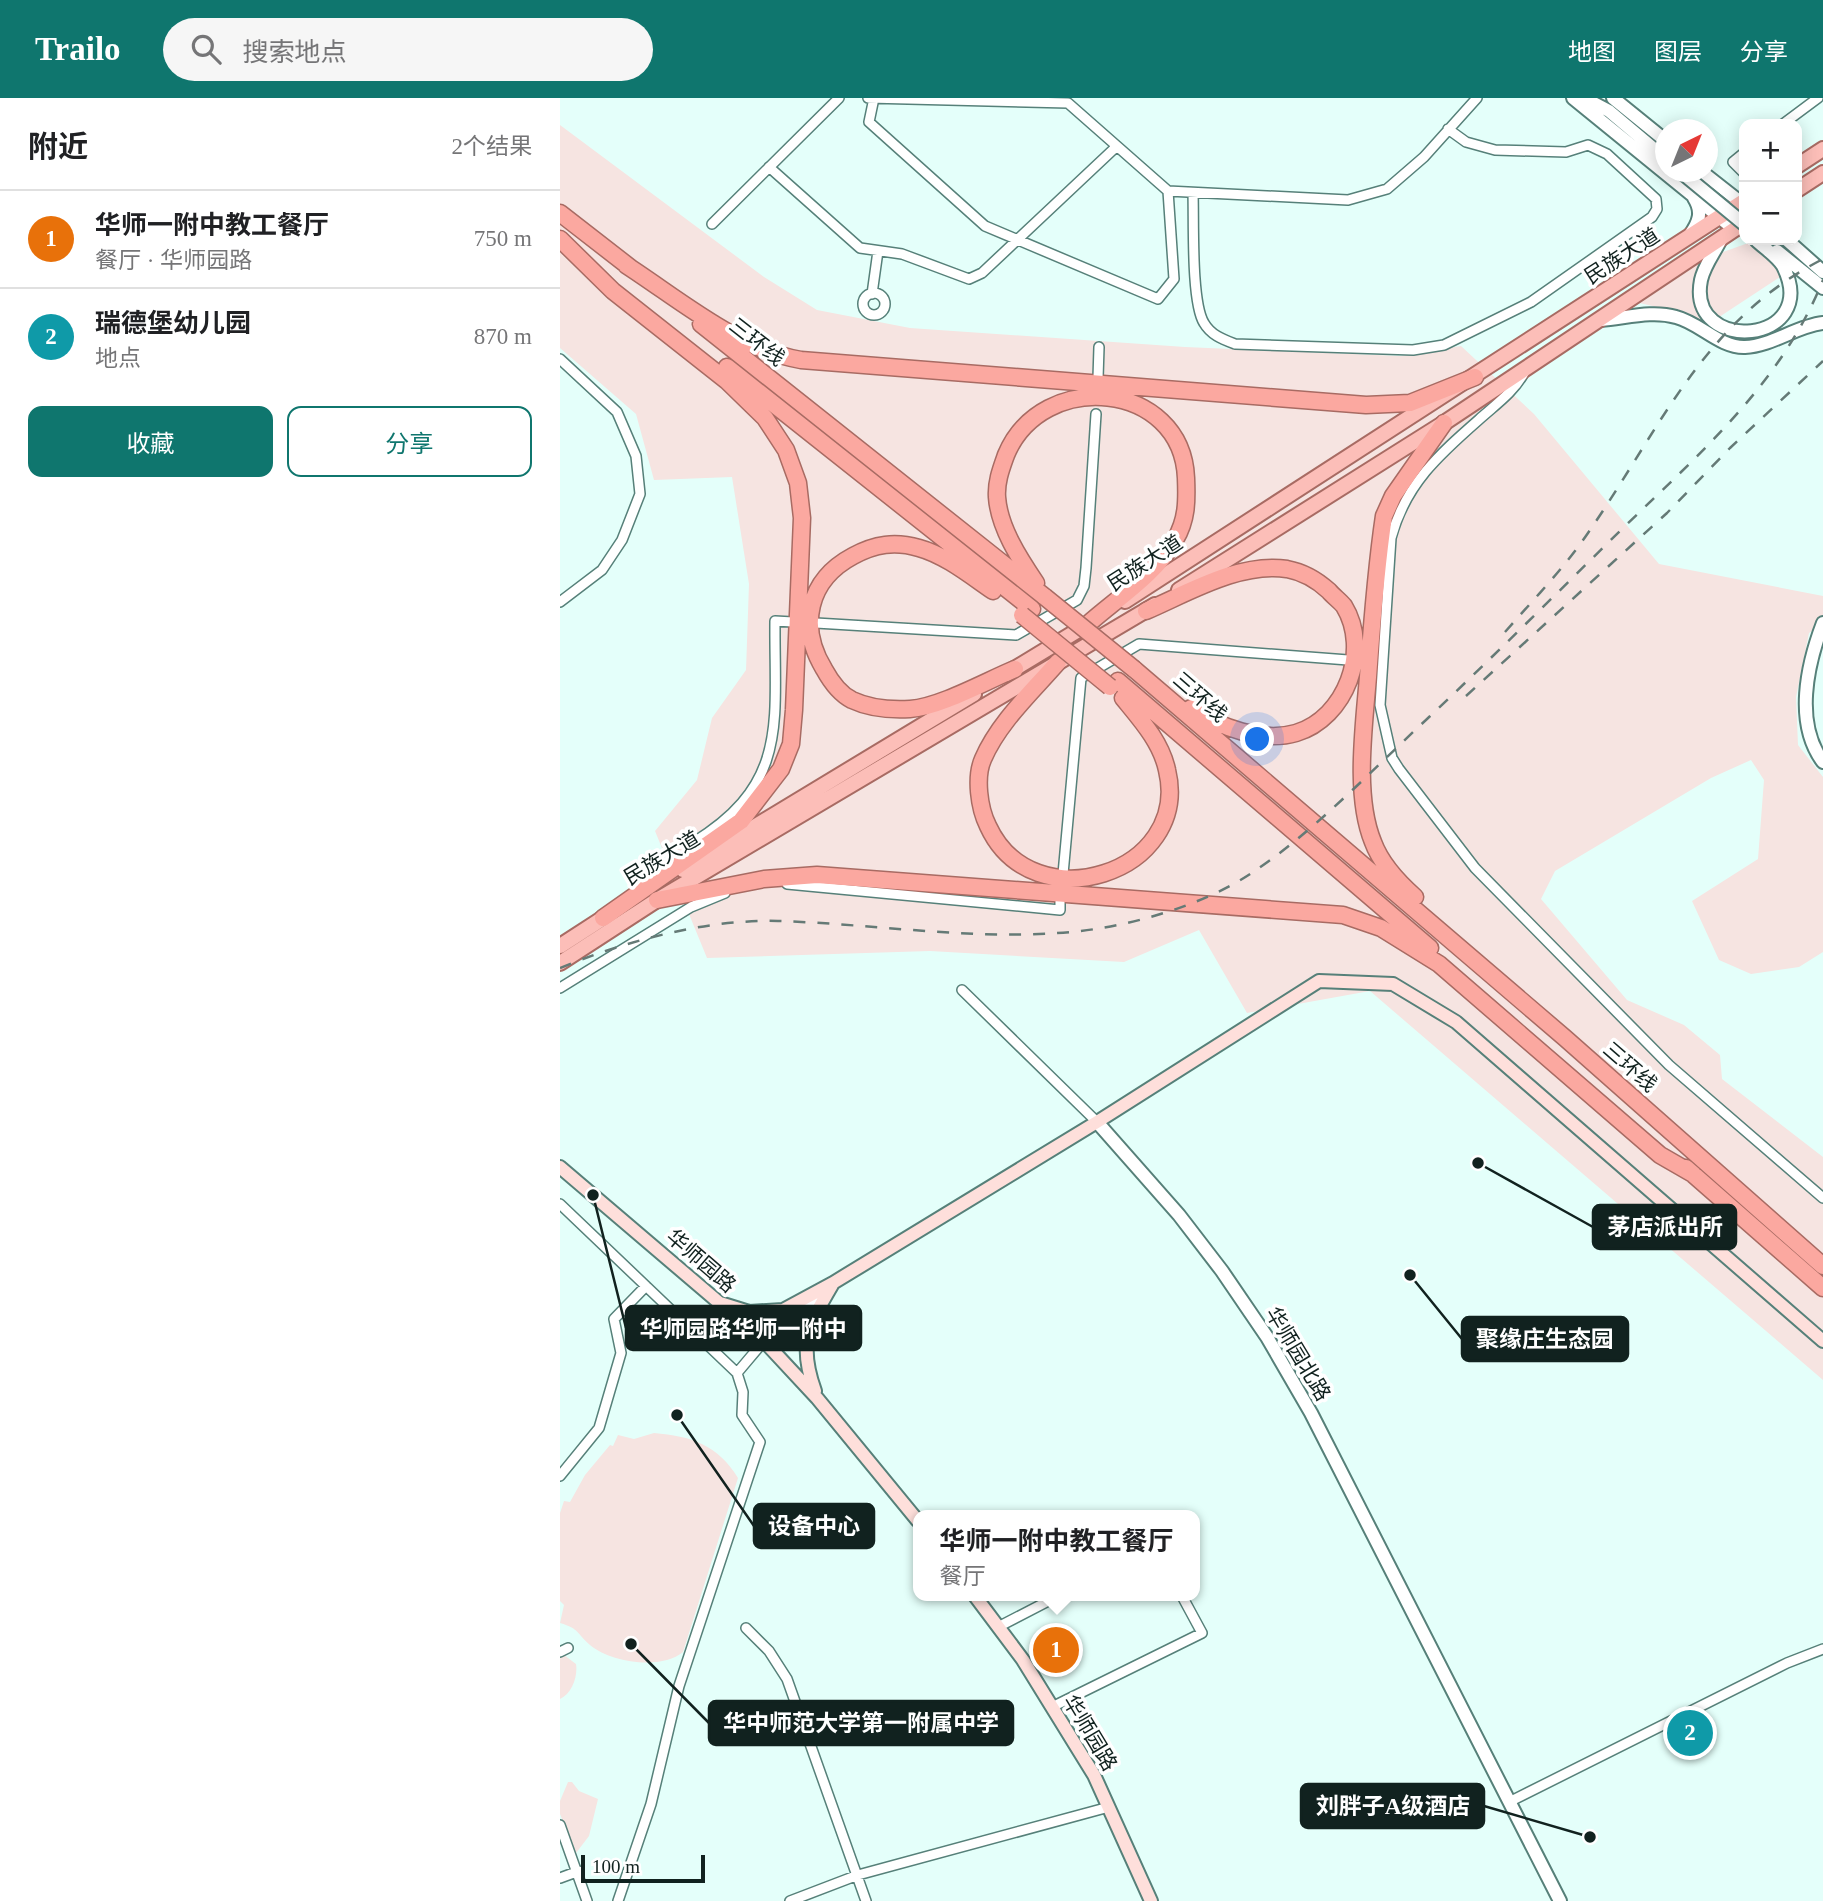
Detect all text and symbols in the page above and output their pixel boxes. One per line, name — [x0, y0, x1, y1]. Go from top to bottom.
search box — [163, 18, 653, 81]
icon: search — [187, 30, 225, 68]
text: Trailo — [35, 31, 121, 67]
text: 搜索地点 — [243, 38, 347, 67]
text: 地图 — [1568, 39, 1616, 65]
text: 图层 — [1654, 39, 1702, 65]
text: 分享 — [1740, 39, 1788, 65]
north arrow — [1655, 119, 1718, 182]
map controls — [1739, 119, 1802, 245]
button: + — [1739, 119, 1802, 182]
text: 附近 — [28, 130, 88, 163]
text: 2个结果 — [452, 134, 532, 159]
button: − — [1739, 182, 1802, 245]
text: 华师一附中教工餐厅 — [95, 211, 329, 240]
street label: 民族大道 — [1580, 223, 1664, 289]
text: 1 — [45, 226, 57, 251]
text: 750 m — [474, 226, 532, 251]
text: 餐厅 · 华师园路 — [95, 248, 252, 273]
text: 瑞德堡幼儿园 — [95, 309, 251, 338]
street label: 三环线 — [725, 313, 789, 371]
text: 2 — [45, 324, 57, 349]
text: 870 m — [474, 324, 532, 349]
text: 地点 — [95, 346, 141, 371]
button: 收藏 — [28, 406, 273, 477]
button: 分享 — [287, 406, 532, 477]
street label: 民族大道 — [1103, 530, 1187, 596]
street label: 三环线 — [1168, 667, 1232, 727]
your location — [1240, 722, 1274, 756]
street label: 民族大道 — [620, 826, 704, 890]
street label: 三环线 — [1598, 1037, 1662, 1097]
callout: 茅店派出所 — [1593, 1205, 1736, 1249]
text: 茅店派出所 — [1608, 1215, 1723, 1240]
street label: 华师园路 — [661, 1224, 741, 1298]
street label: 华师园北路 — [1261, 1303, 1335, 1405]
callout: 华师园路华师一附中 — [626, 1306, 861, 1350]
text: 华师园路华师一附中 — [640, 1317, 847, 1342]
callout: 聚缘庄生态园 — [1462, 1317, 1628, 1361]
text: 聚缘庄生态园 — [1476, 1327, 1614, 1352]
callout: 设备中心 — [754, 1504, 874, 1548]
popup — [913, 1510, 1200, 1601]
text: 设备中心 — [768, 1514, 860, 1539]
text: 华师一附中教工餐厅 — [939, 1527, 1174, 1556]
text: 餐厅 — [939, 1564, 985, 1589]
pin: 1 — [1033, 1624, 1079, 1676]
street label: 华师园路 — [1058, 1691, 1122, 1775]
callout: 华中师范大学第一附属中学 — [709, 1701, 1013, 1745]
pin: 2 — [1667, 1707, 1713, 1759]
text: 华中师范大学第一附属中学 — [723, 1711, 999, 1736]
callout: 刘胖子A级酒店 — [1301, 1784, 1484, 1828]
text: 刘胖子A级酒店 — [1316, 1794, 1470, 1819]
scale bar — [581, 1852, 705, 1884]
text: 100 m — [592, 1856, 640, 1877]

